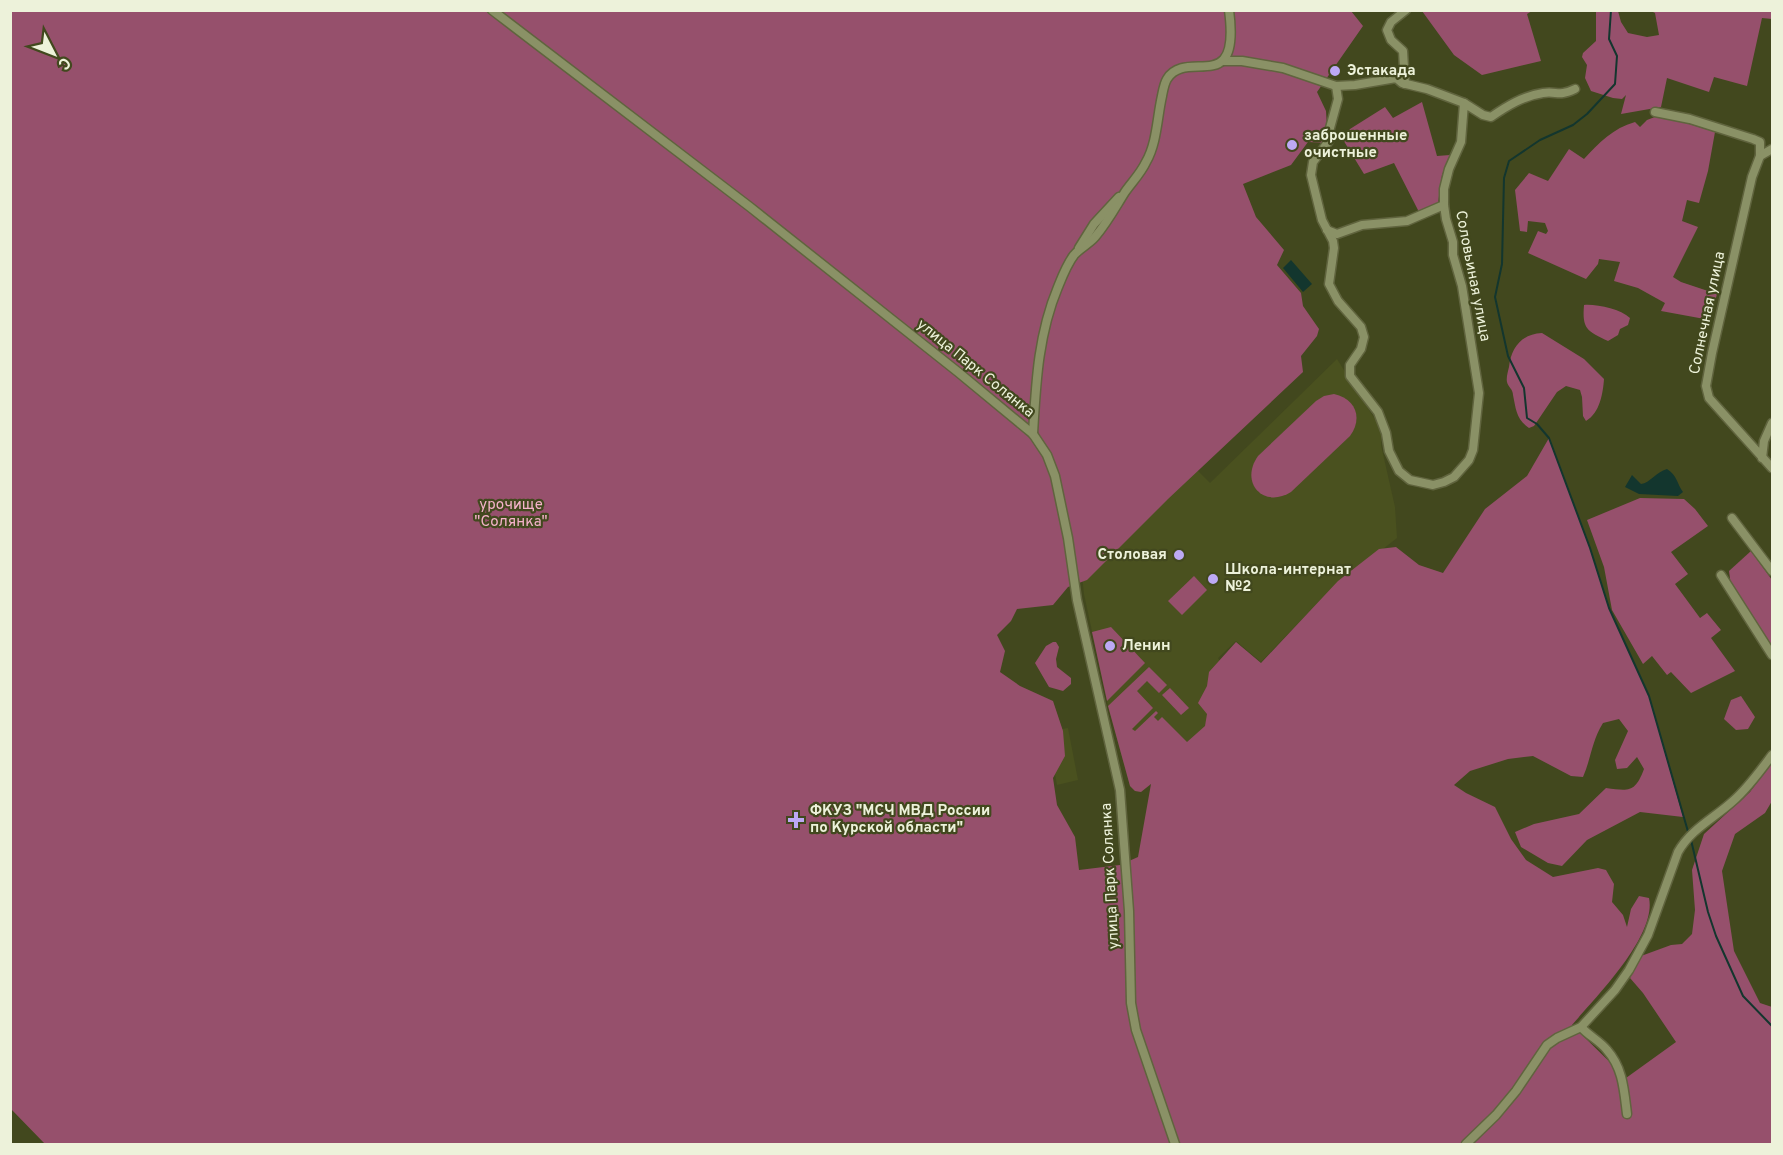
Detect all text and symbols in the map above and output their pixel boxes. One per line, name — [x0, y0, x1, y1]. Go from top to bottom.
north arrow — [24, 24, 84, 84]
text: С — [53, 52, 75, 73]
place label: Эстакада — [1347, 62, 1416, 81]
marker: Эстакада — [1328, 64, 1342, 78]
place label: заброшенные очистные — [1304, 127, 1407, 163]
marker: заброшенные очистные — [1285, 138, 1299, 152]
street label: Соловьиная улица — [1450, 209, 1494, 343]
street label: Солнечная улица — [1686, 250, 1730, 376]
street label: улица Парк Солянка — [912, 316, 1038, 422]
park label: урочище "Солянка" — [474, 496, 548, 532]
place label: Столовая — [1097, 546, 1167, 565]
marker: Столовая — [1172, 548, 1186, 562]
place label: Школа-интернат №2 — [1225, 561, 1351, 597]
marker: Школа-интернат №2 — [1206, 572, 1220, 586]
place label: Ленин — [1122, 637, 1171, 656]
marker: Ленин — [1103, 639, 1117, 653]
place label: ФКУЗ "МСЧ МВД России по Курской области" — [810, 802, 990, 838]
street label: улица Парк Солянка — [1098, 802, 1124, 950]
marker: ФКУЗ "МСЧ МВД России по Курской области" — [787, 811, 805, 829]

